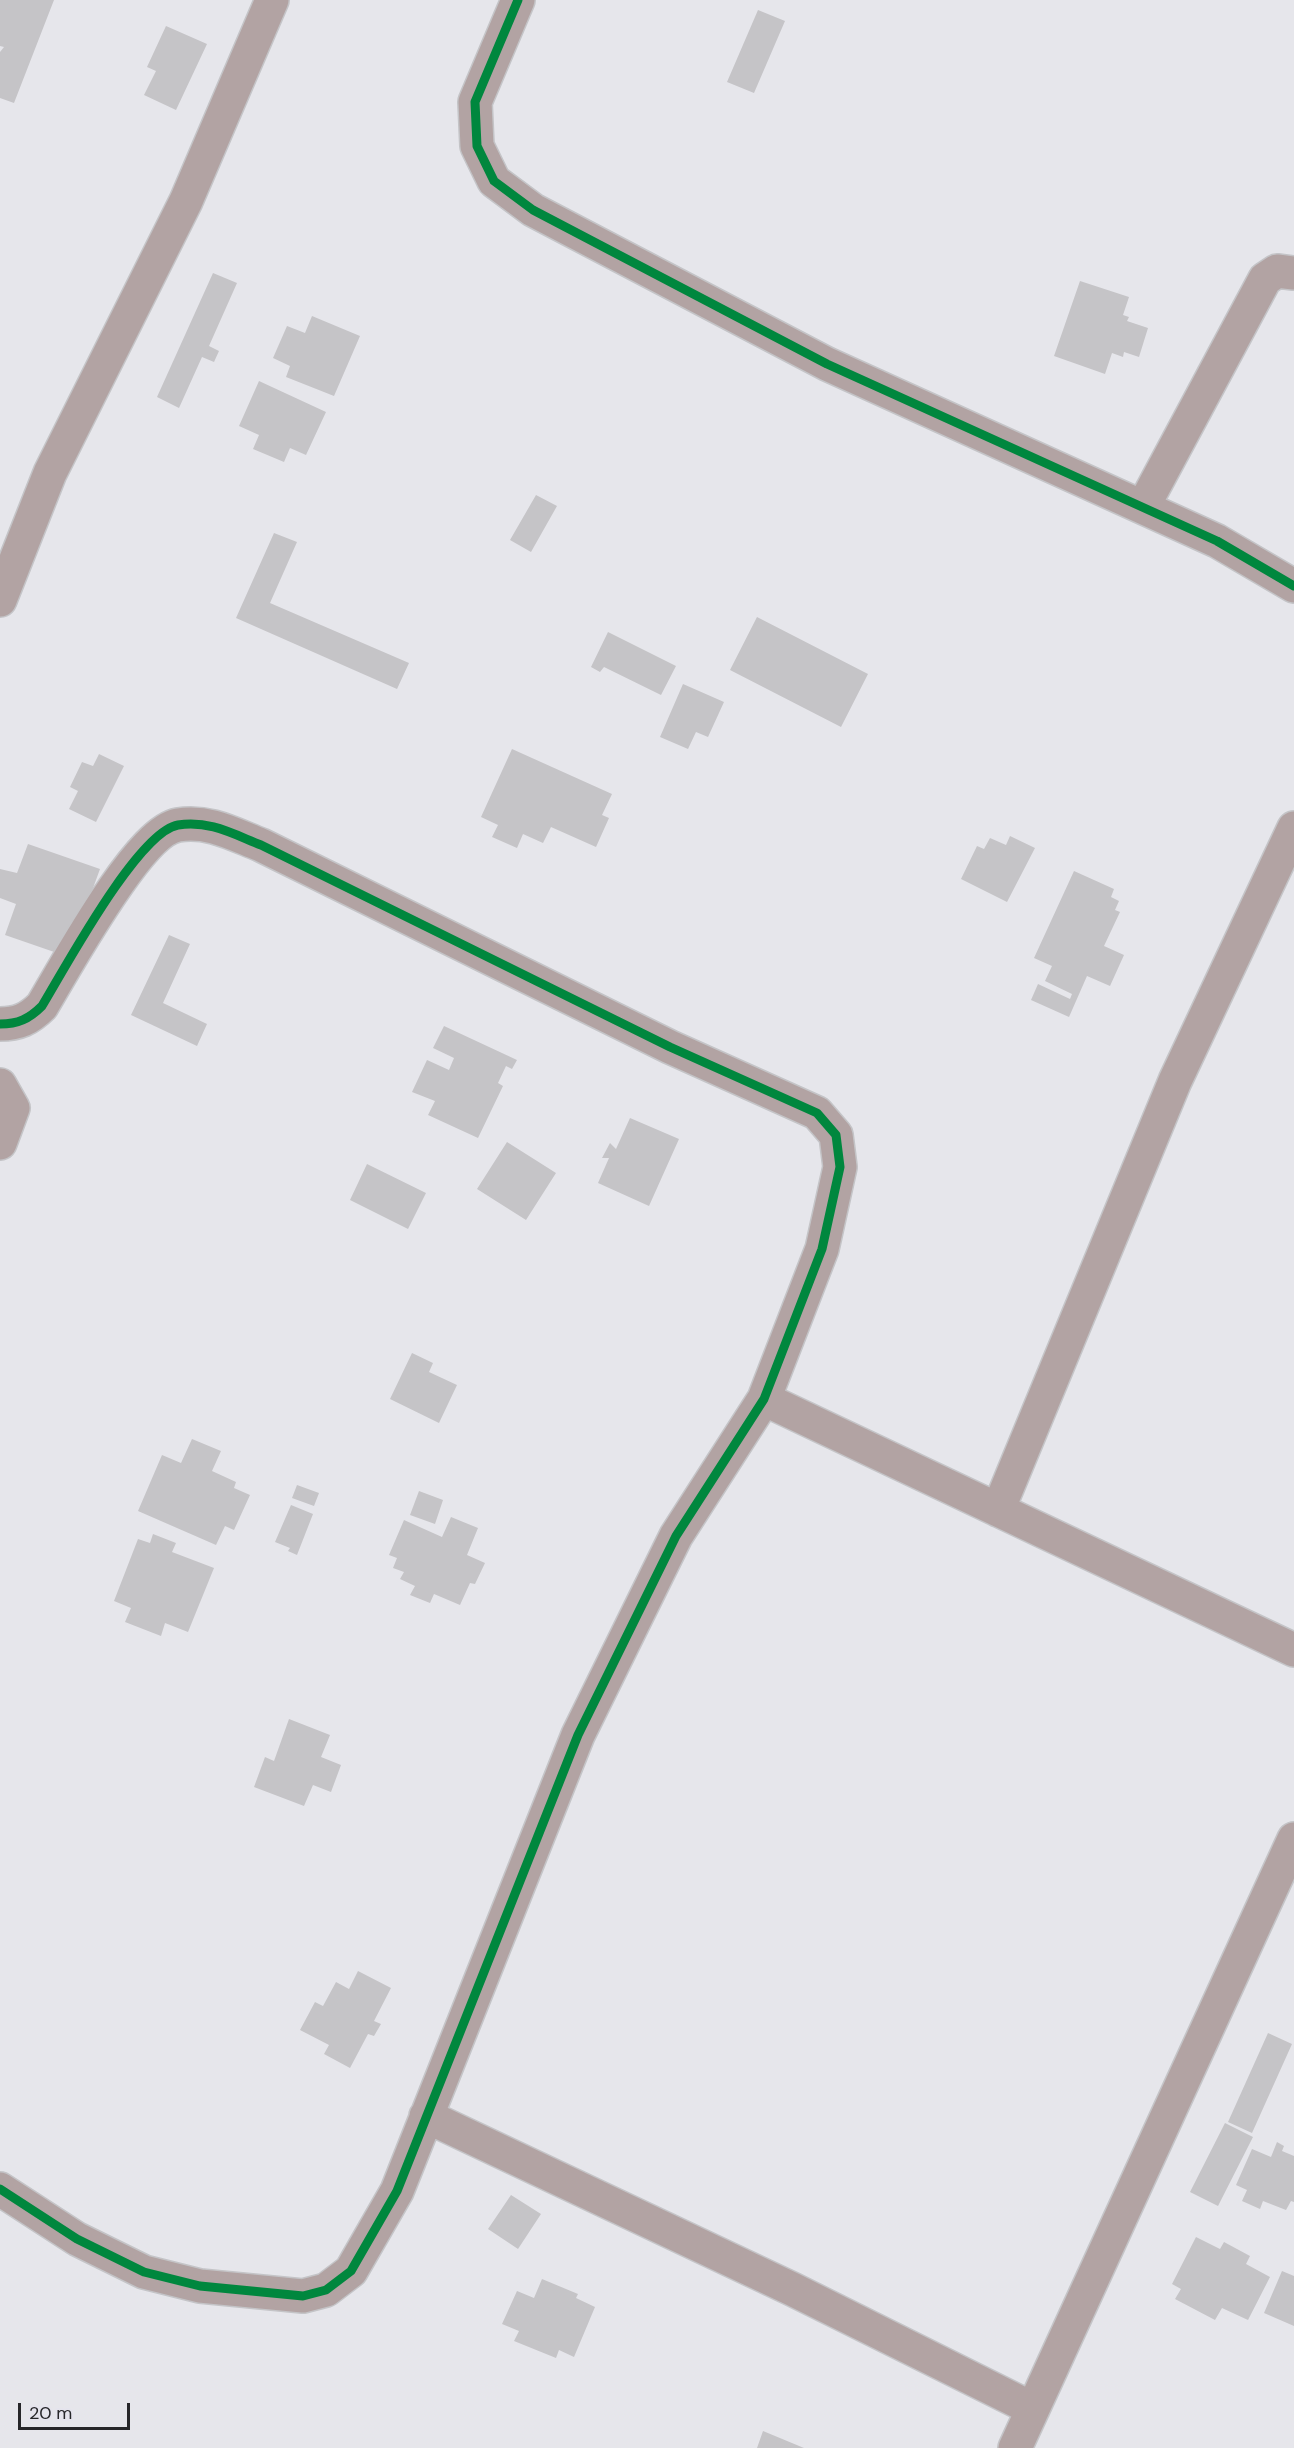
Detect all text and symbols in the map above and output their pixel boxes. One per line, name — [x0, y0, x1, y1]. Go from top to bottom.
scale bar — [21, 2391, 134, 2429]
text: 20 m — [29, 2401, 72, 2425]

